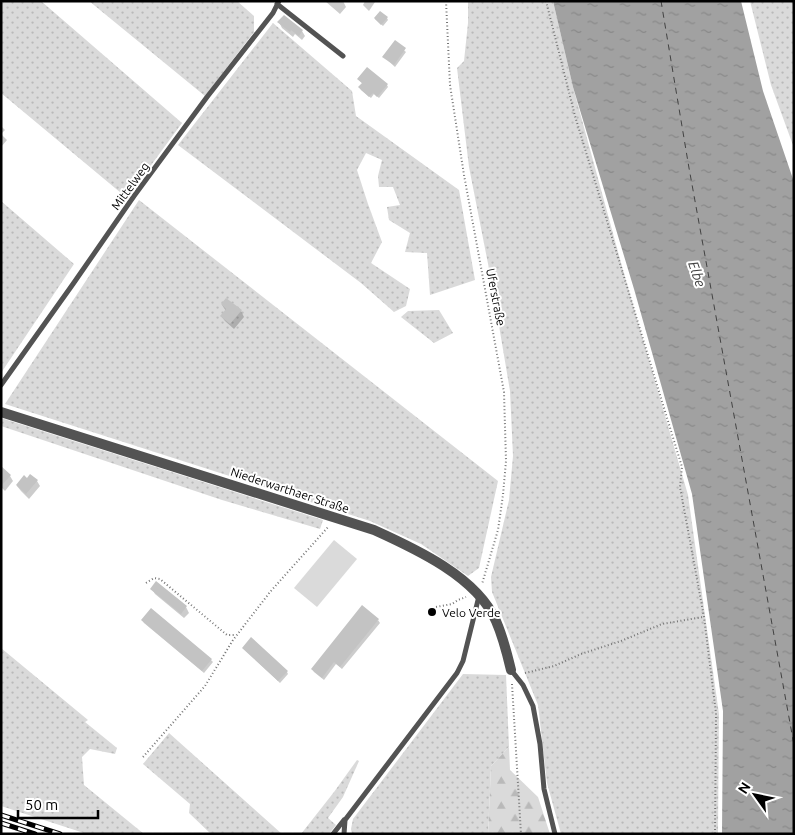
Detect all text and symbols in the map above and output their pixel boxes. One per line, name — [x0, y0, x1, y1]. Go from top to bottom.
street label: Mittelweg — [108, 160, 152, 212]
water label: Elbe — [685, 259, 709, 289]
street label: Uferstraße — [484, 267, 508, 327]
street label: Niederwarthaer Straße — [229, 465, 351, 515]
marker: Velo Verde — [426, 606, 438, 618]
place label: Velo Verde — [442, 606, 501, 619]
north arrow — [730, 770, 780, 820]
text: N — [735, 779, 754, 797]
scale bar — [18, 788, 98, 820]
text: 50 m — [25, 796, 58, 813]

